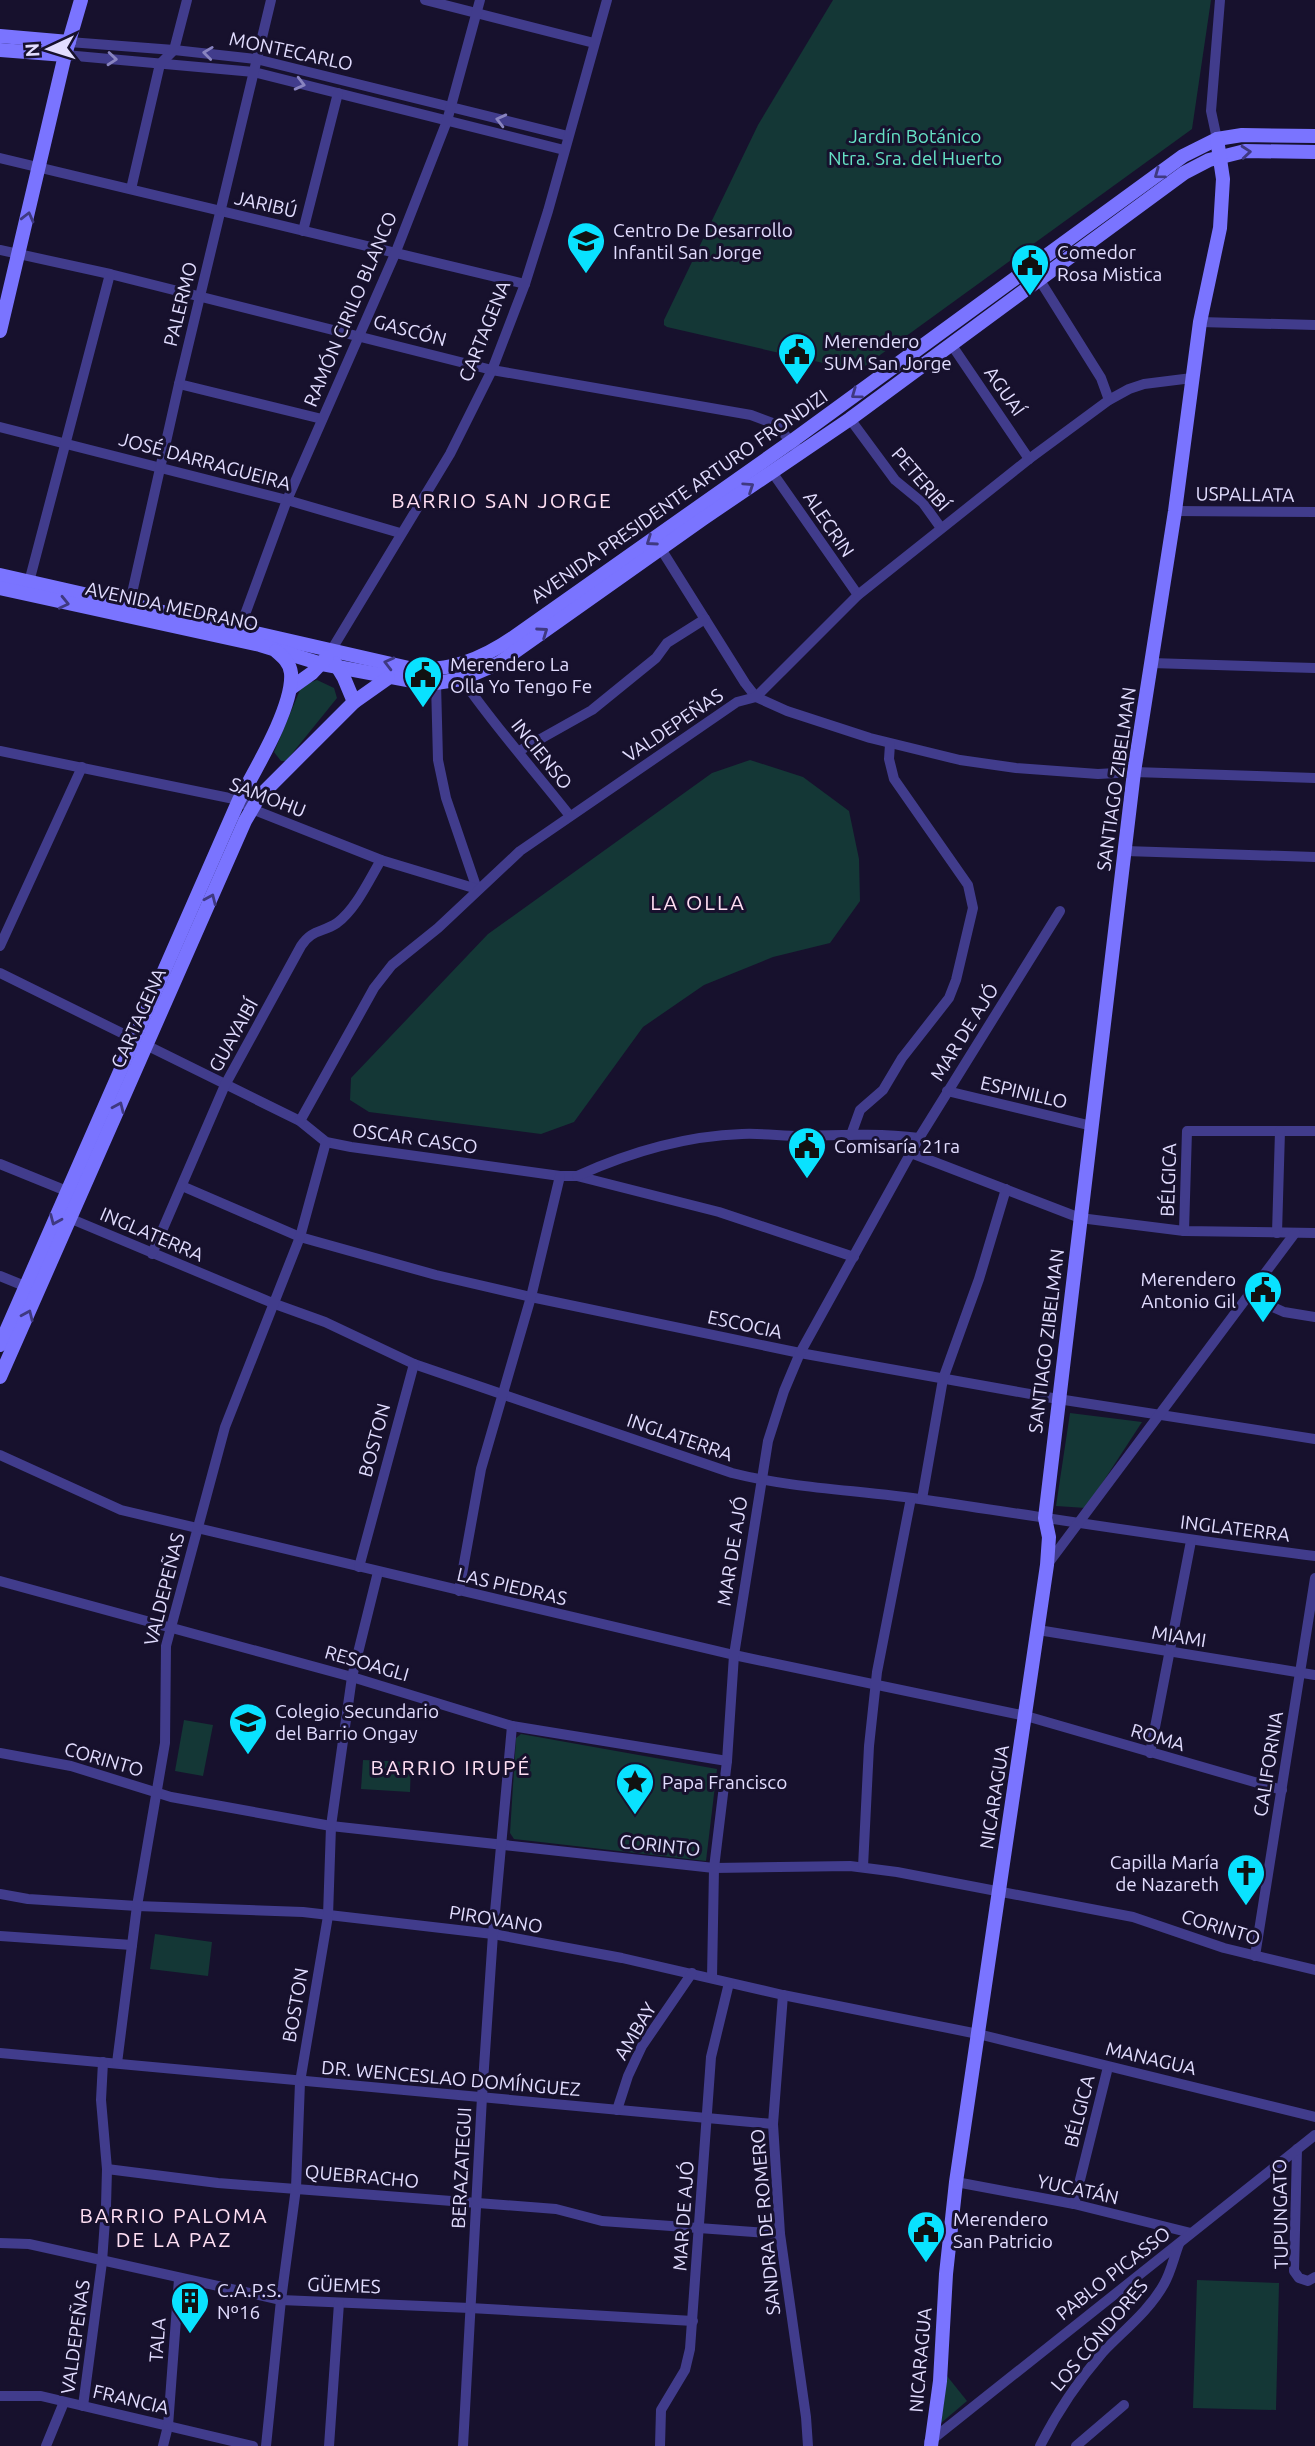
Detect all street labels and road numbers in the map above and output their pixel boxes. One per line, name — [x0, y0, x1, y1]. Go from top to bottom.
street label: MONTECARLO — [227, 27, 355, 75]
street label: JARIBÚ — [233, 186, 299, 222]
street label: RAMÓN CIRILO BLANCO — [299, 208, 401, 410]
street label: PALERMO — [159, 259, 201, 349]
street label: CARTAGENA — [454, 277, 515, 385]
street label: GASCÓN — [371, 310, 449, 350]
street label: AGUAÍ — [980, 362, 1030, 421]
street label: AVENIDA PRESIDENTE ARTURO FRONDIZI — [526, 385, 832, 607]
street label: JOSÉ DARRAGUEIRA — [117, 427, 294, 495]
street label: PETERIBÍ — [887, 443, 955, 516]
street label: USPALLATA — [1195, 482, 1295, 506]
street label: ALECRIN — [799, 487, 859, 561]
street label: AVENIDA MEDRANO — [84, 577, 260, 635]
street label: VALDEPEÑAS — [619, 684, 727, 766]
street label: SANTIAGO ZIBELMAN — [1092, 686, 1140, 872]
street label: INCIENSO — [507, 714, 577, 794]
street label: SAMOHU — [227, 772, 309, 822]
street label: CARTAGENA — [106, 964, 170, 1071]
street label: MAR DE AJÓ — [925, 979, 1003, 1085]
street label: GUAYAIBÍ — [204, 994, 263, 1075]
street label: ESPINILLO — [978, 1071, 1070, 1113]
street label: OSCAR CASCO — [351, 1118, 479, 1158]
street label: BÉLGICA — [1156, 1142, 1180, 1217]
street label: INGLATERRA — [97, 1202, 208, 1266]
street label: SANTIAGO ZIBELMAN — [1024, 1248, 1068, 1434]
street label: ESCOCIA — [706, 1305, 785, 1343]
street label: BOSTON — [354, 1401, 394, 1479]
street label: INGLATERRA — [624, 1409, 736, 1466]
street label: MAR DE AJÓ — [712, 1495, 752, 1607]
street label: INGLATERRA — [1179, 1510, 1292, 1546]
street label: VALDEPEÑAS — [139, 1530, 189, 1648]
street label: LAS PIEDRAS — [455, 1563, 569, 1609]
street label: MIAMI — [1150, 1621, 1208, 1651]
street label: RESOAGLI — [322, 1641, 412, 1685]
street label: CALIFORNIA — [1249, 1709, 1287, 1818]
street label: ROMA — [1128, 1719, 1188, 1755]
street label: CORINTO — [62, 1737, 146, 1781]
street label: NICARAGUA — [975, 1743, 1013, 1851]
street label: CORINTO — [618, 1830, 702, 1860]
street label: PIROVANO — [448, 1901, 544, 1937]
street label: CORINTO — [1179, 1905, 1263, 1949]
street label: BOSTON — [278, 1966, 312, 2044]
street label: AMBAY — [609, 1998, 661, 2064]
street label: MANAGUA — [1103, 2037, 1199, 2079]
street label: DR. WENCESLAO DOMÍNGUEZ — [320, 2056, 582, 2100]
street label: BÉLGICA — [1059, 2072, 1099, 2149]
street label: BERAZATEGUI — [447, 2107, 475, 2229]
street label: SANDRA DE ROMERO — [746, 2128, 784, 2316]
street label: TUPUNGATO — [1268, 2159, 1292, 2269]
street label: QUEBRACHO — [304, 2160, 420, 2192]
street label: MAR DE AJÓ — [668, 2160, 698, 2272]
street label: YUCATÁN — [1035, 2170, 1121, 2208]
street label: PABLO PICASSO — [1052, 2222, 1174, 2324]
street label: GÜEMES — [307, 2273, 381, 2297]
street label: LOS CÓNDORES — [1046, 2275, 1152, 2395]
street label: VALDEPEÑAS — [56, 2278, 94, 2396]
street label: NICARAGUA — [904, 2306, 936, 2413]
street label: TALA — [144, 2316, 170, 2363]
street label: FRANCIA — [91, 2380, 172, 2419]

